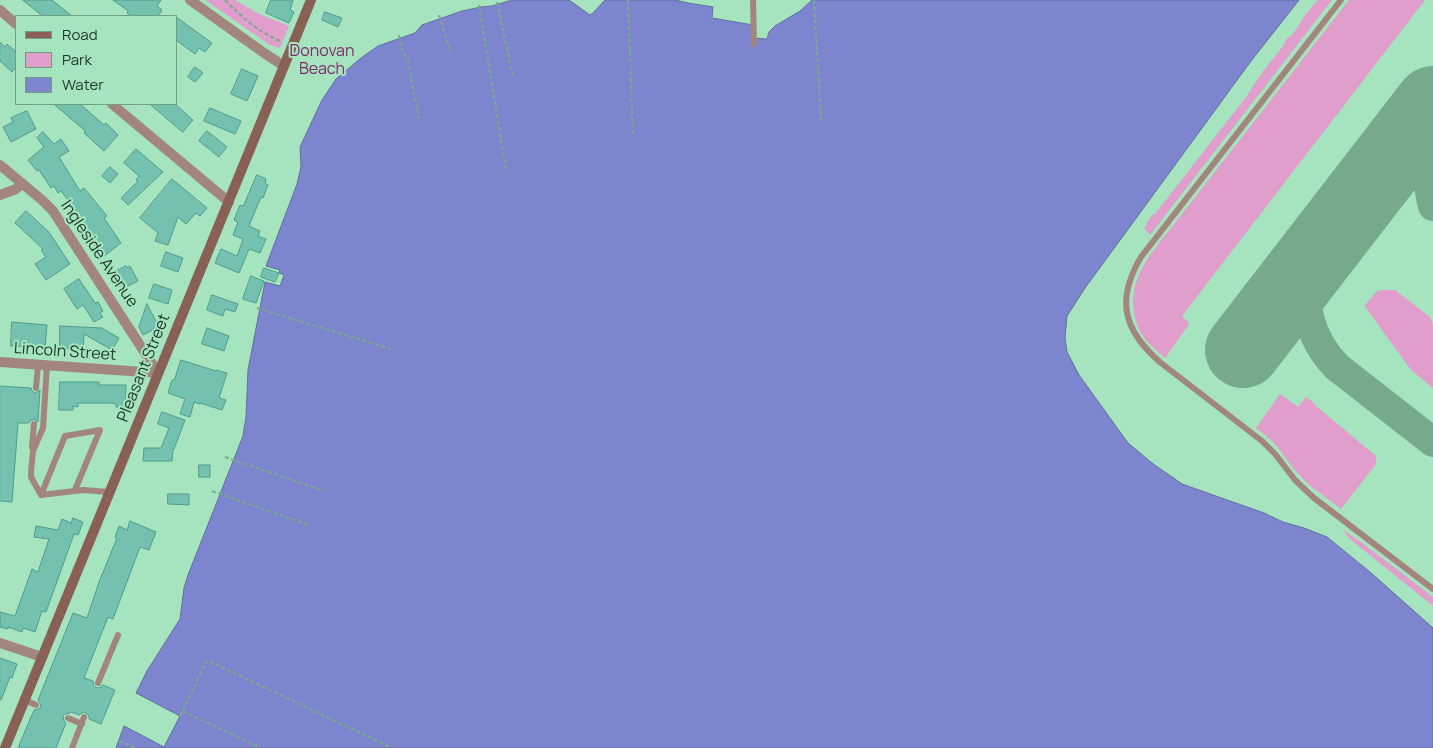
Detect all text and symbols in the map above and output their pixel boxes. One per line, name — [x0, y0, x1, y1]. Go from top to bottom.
legend — [15, 15, 178, 105]
text: Road — [62, 24, 98, 45]
park label: Donovan Beach — [290, 42, 354, 80]
text: Park — [62, 49, 92, 70]
text: Water — [62, 74, 104, 95]
street label: Ingleside Avenue — [56, 197, 142, 311]
street label: Pleasant Street — [114, 311, 174, 425]
street label: Lincoln Street — [13, 339, 117, 365]

